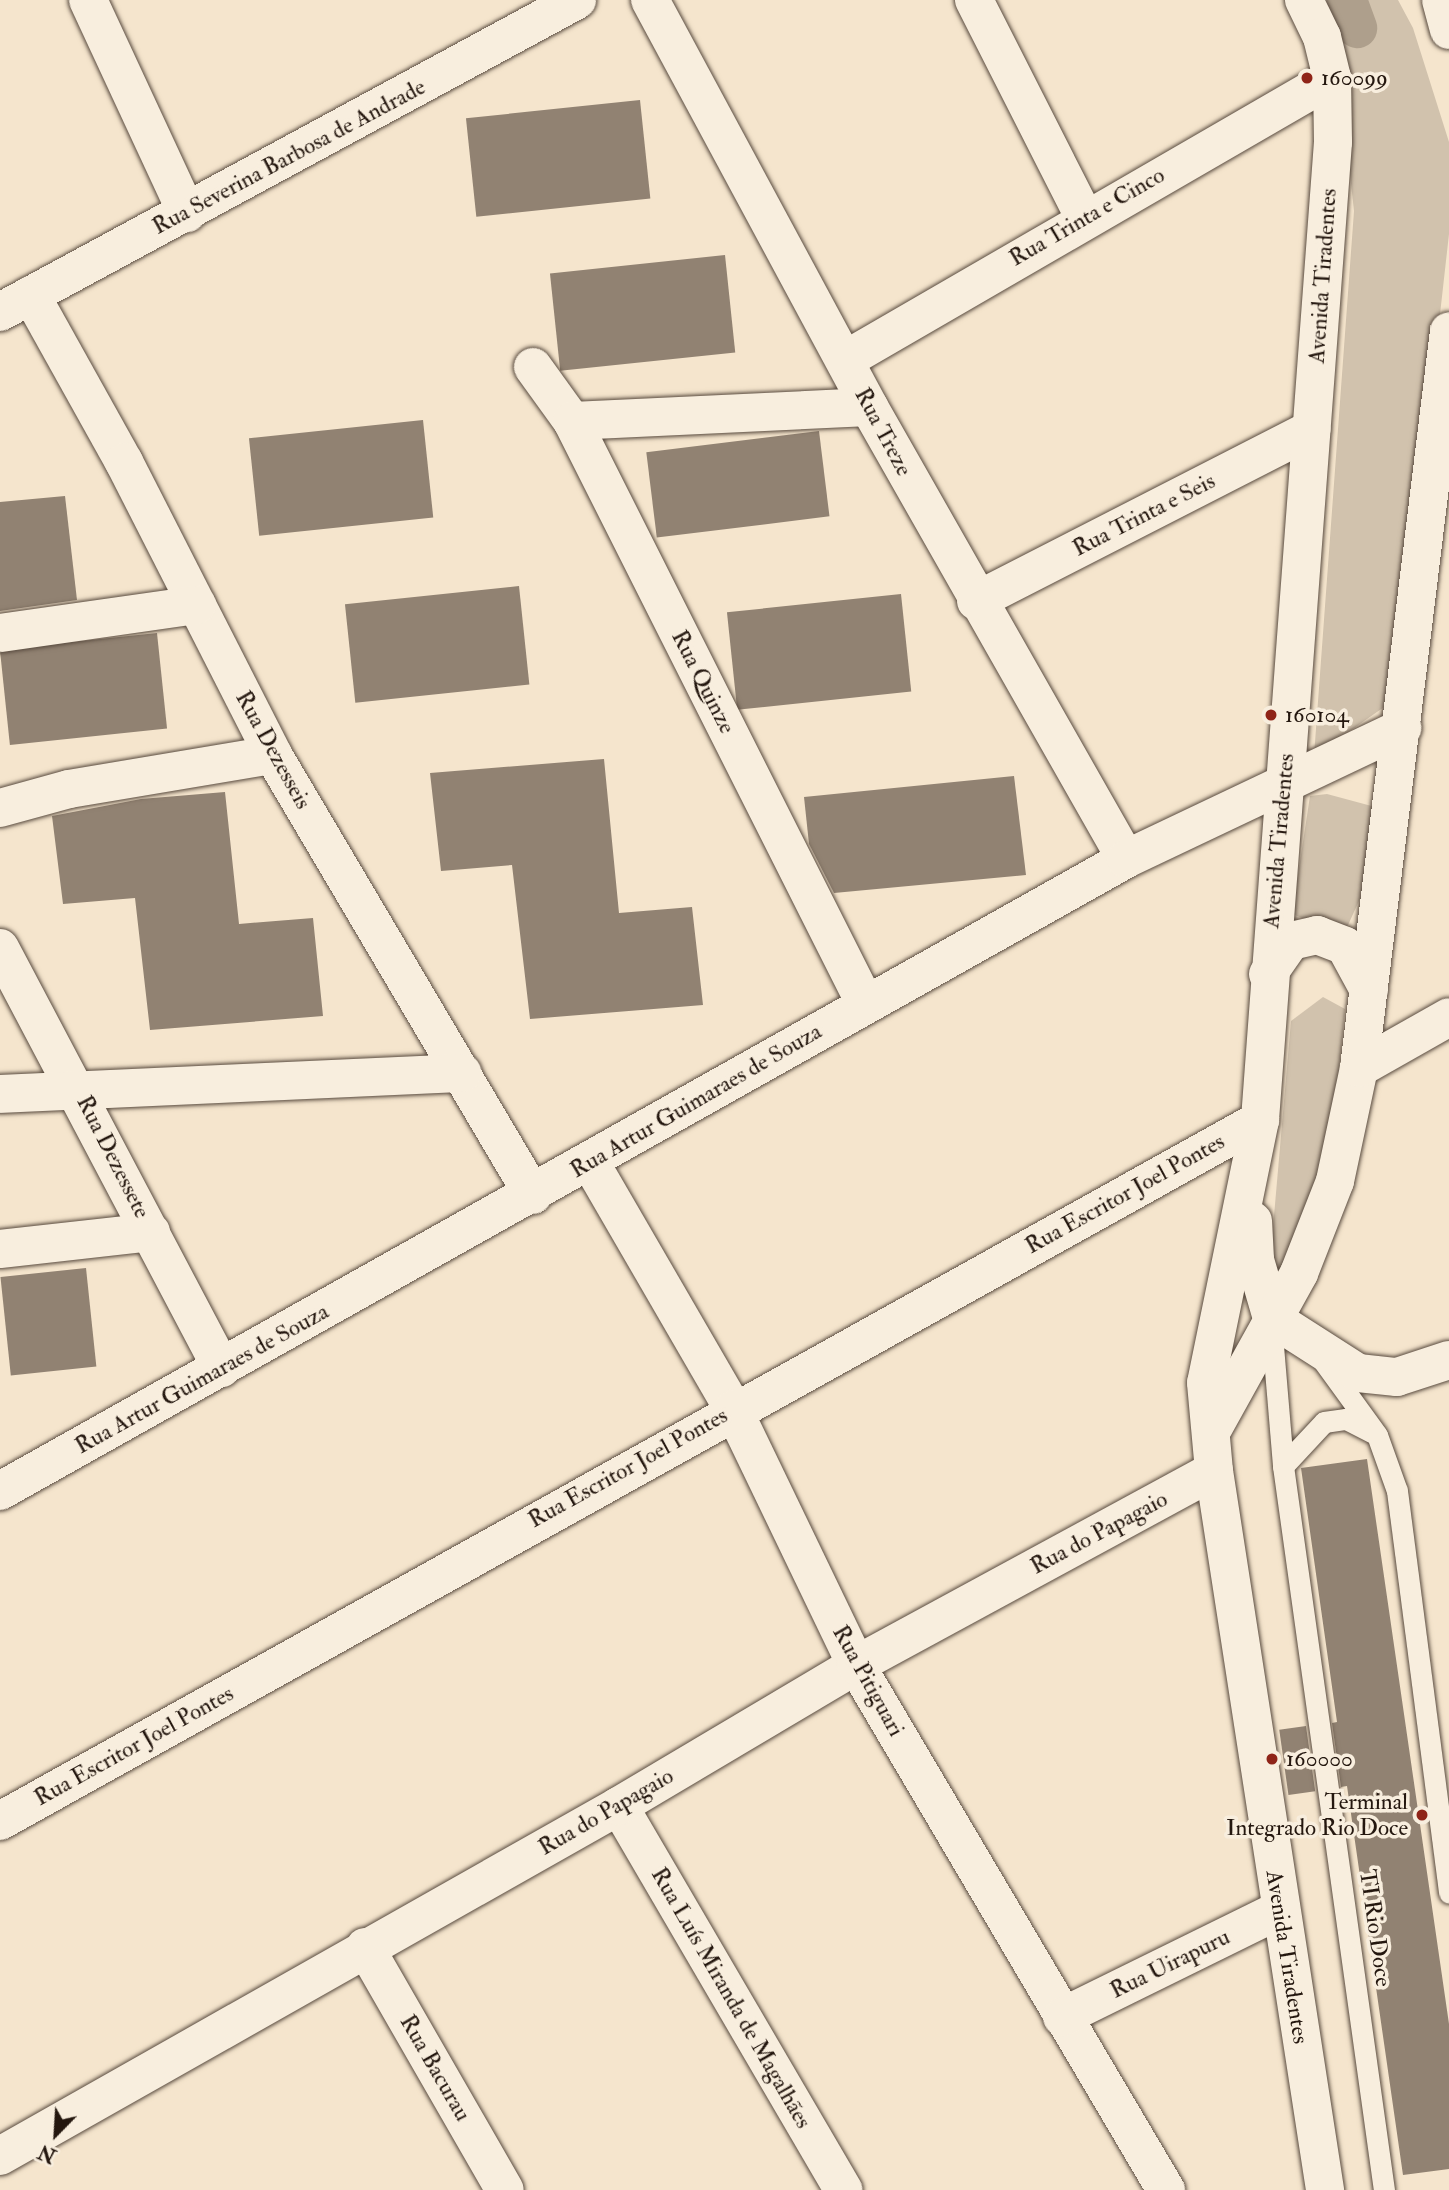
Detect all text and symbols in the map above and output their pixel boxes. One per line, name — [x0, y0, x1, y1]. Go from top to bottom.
place label: 160099 — [1321, 64, 1388, 92]
marker: 160099 — [1299, 70, 1315, 86]
street label: Rua Severina Barbosa de Andrade — [148, 73, 430, 241]
street label: Rua Trinta e Cinco — [1005, 161, 1169, 273]
street label: Avenida Tiradentes — [1303, 188, 1343, 364]
street label: Rua Treze — [848, 383, 918, 481]
street label: Rua Trinta e Seis — [1068, 467, 1220, 563]
street label: Rua Quinze — [665, 626, 741, 738]
street label: Rua Dezesseis — [229, 686, 317, 814]
place label: 160104 — [1285, 701, 1349, 729]
marker: 160104 — [1263, 707, 1279, 723]
street label: Avenida Tiradentes — [1258, 752, 1300, 930]
street label: Rua Artur Guimaraes de Souza — [565, 1018, 827, 1184]
street label: Rua Dezessete — [70, 1091, 156, 1223]
street label: Rua Escritor Joel Pontes — [1021, 1128, 1229, 1260]
street label: Rua Artur Guimaraes de Souza — [70, 1298, 334, 1460]
street label: Rua Escritor Joel Pontes — [524, 1402, 732, 1534]
street label: Rua do Papagaio — [1026, 1485, 1172, 1581]
street label: Rua Pitiguari — [826, 1621, 910, 1741]
street label: Rua Escritor Joel Pontes — [30, 1680, 238, 1812]
place label: 160000 — [1286, 1745, 1353, 1773]
marker: 160000 — [1264, 1751, 1280, 1767]
street label: Rua do Papagaio — [534, 1762, 678, 1862]
place label: Terminal Integrado Rio Doce — [1226, 1788, 1408, 1842]
marker: Terminal Integrado Rio Doce — [1414, 1807, 1430, 1823]
street label: Rua Luís Miranda de Magalhães — [645, 1863, 817, 2133]
street label: Avenida Tiradentes — [1260, 1868, 1314, 2046]
street label: TI Rio Doce — [1353, 1868, 1397, 1988]
street label: Rua Uirapuru — [1106, 1923, 1234, 2005]
street label: Rua Bacurau — [394, 2010, 476, 2126]
north arrow — [21, 2099, 91, 2169]
text: N — [35, 2139, 60, 2168]

